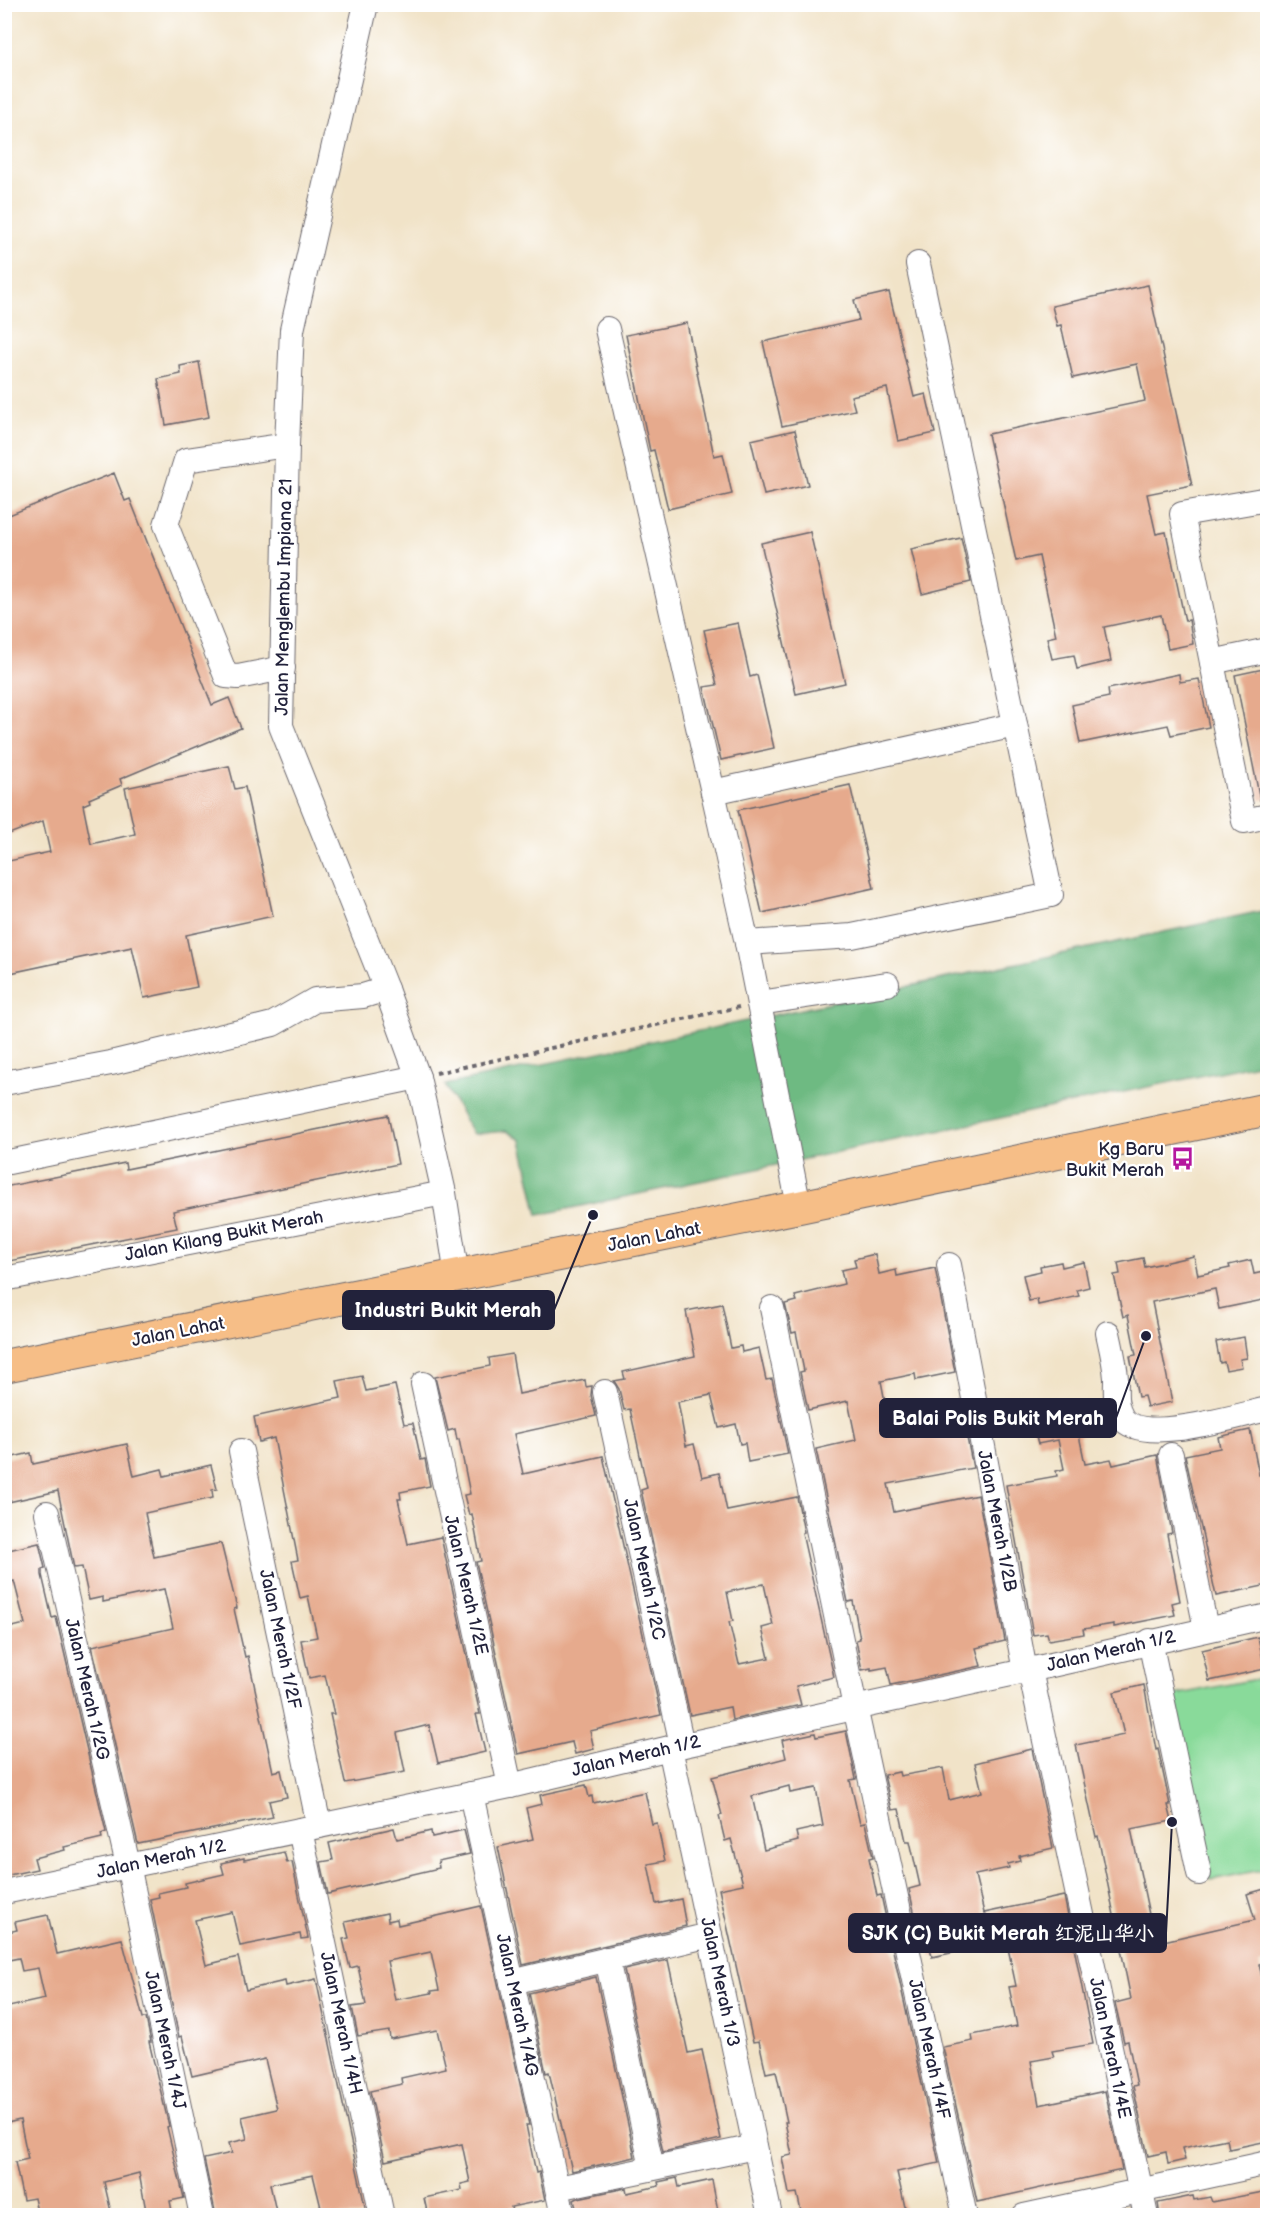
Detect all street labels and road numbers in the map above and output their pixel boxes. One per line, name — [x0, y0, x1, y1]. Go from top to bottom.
street label: Jalan Menglembu Impiana 21 — [271, 478, 297, 716]
street label: Jalan Kilang Bukit Merah — [123, 1206, 325, 1266]
street label: Jalan Lahat — [606, 1218, 703, 1256]
street label: Jalan Lahat — [130, 1313, 227, 1351]
street label: Jalan Merah 1/2B — [973, 1448, 1021, 1594]
street label: Jalan Merah 1/2C — [619, 1496, 669, 1642]
street label: Jalan Merah 1/2E — [440, 1513, 492, 1657]
street label: Jalan Merah 1/2F — [255, 1567, 305, 1711]
street label: Jalan Merah 1/2G — [60, 1616, 114, 1762]
street label: Jalan Merah 1/2 — [1045, 1626, 1178, 1676]
street label: Jalan Merah 1/2 — [570, 1731, 703, 1781]
street label: Jalan Merah 1/2 — [95, 1835, 228, 1883]
street label: Jalan Merah 1/3 — [696, 1915, 744, 2049]
street label: Jalan Merah 1/4G — [492, 1932, 542, 2078]
street label: Jalan Merah 1/4H — [316, 1950, 366, 2096]
street label: Jalan Merah 1/4J — [140, 1969, 190, 2112]
street label: Jalan Merah 1/4E — [1085, 1976, 1135, 2121]
street label: Jalan Merah 1/4F — [904, 1977, 954, 2121]

